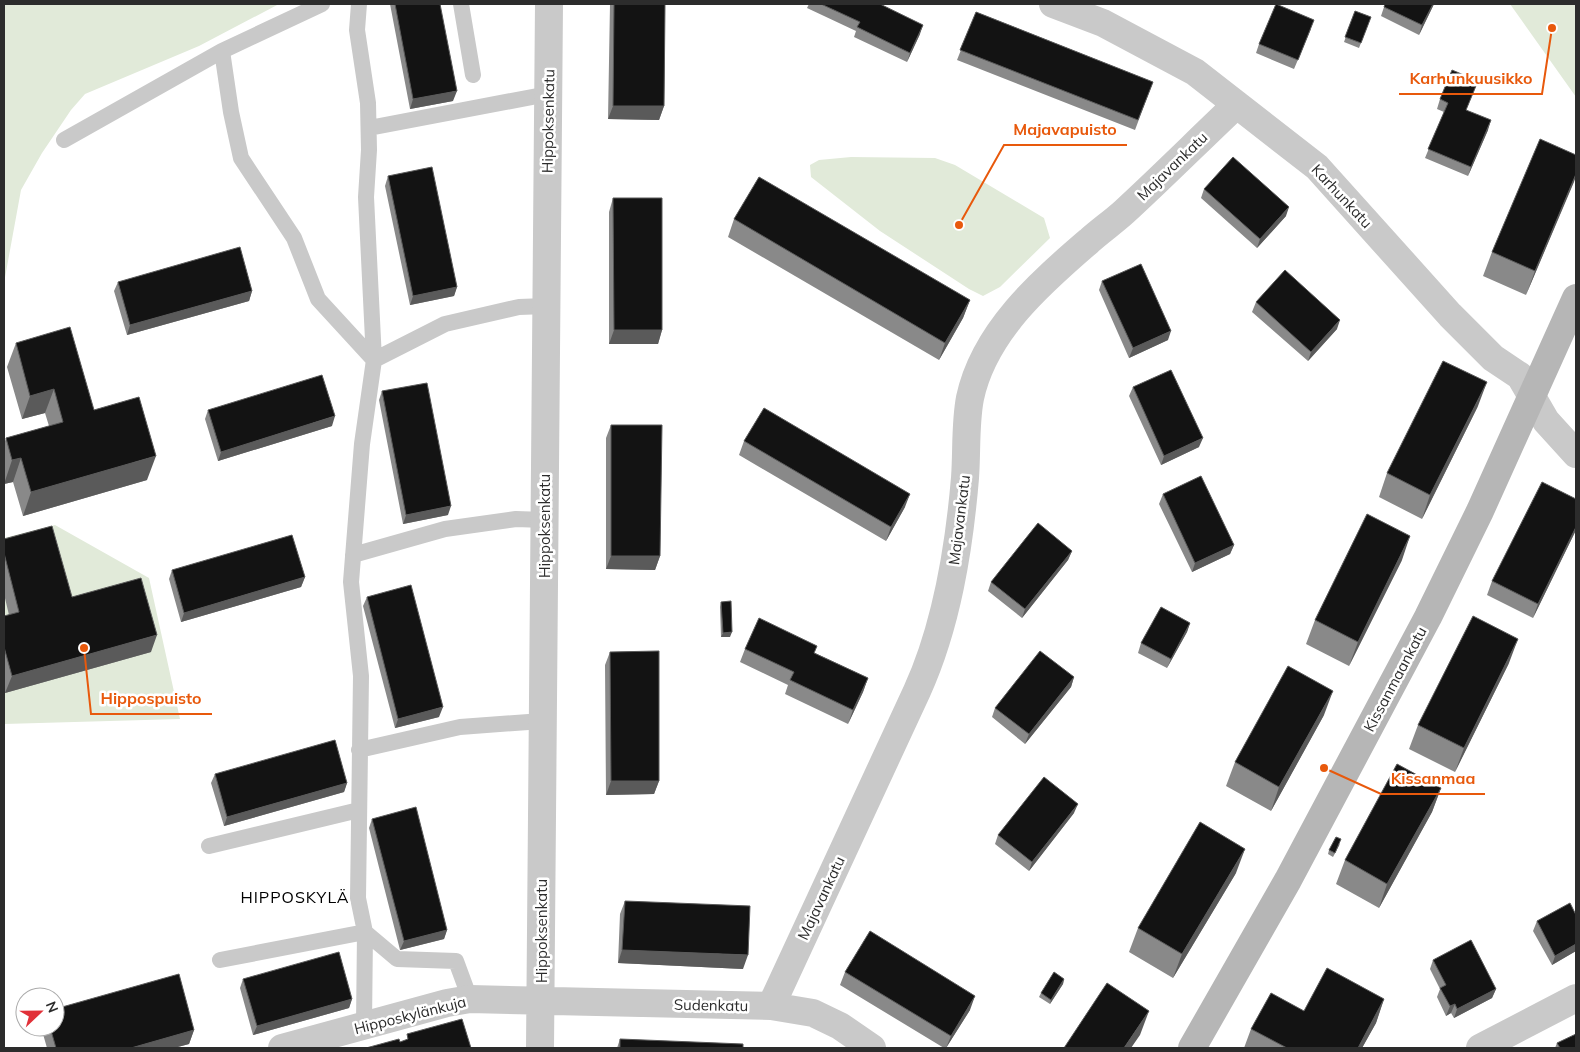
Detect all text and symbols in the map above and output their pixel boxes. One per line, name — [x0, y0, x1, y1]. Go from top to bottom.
callout: Karhunkuusikko — [1399, 63, 1542, 94]
text: Karhunkuusikko — [1410, 68, 1532, 88]
street label: Hippoksenkatu — [538, 69, 558, 173]
callout: Majavapuisto — [1004, 114, 1127, 145]
text: Majavapuisto — [1013, 119, 1117, 139]
street label: Majavankatu — [1133, 128, 1211, 204]
street label: Karhunkatu — [1308, 160, 1376, 232]
street label: Hippoksenkatu — [535, 474, 554, 578]
street label: Majavankatu — [944, 474, 974, 566]
street label: Kissanmaankatu — [1359, 623, 1431, 735]
callout: Hippospuisto — [91, 683, 212, 714]
text: Hippospuisto — [101, 688, 201, 708]
callout: Kissanmaa — [1381, 763, 1485, 794]
text: Kissanmaa — [1391, 768, 1475, 788]
street label: Majavankatu — [793, 853, 849, 943]
street label: Hippoksenkatu — [532, 879, 551, 983]
district label: HIPPOSKYLÄ — [240, 887, 350, 907]
north arrow — [15, 987, 65, 1037]
street label: Hipposkylänkuja — [352, 992, 468, 1038]
street label: Sudenkatu — [674, 995, 748, 1015]
text: N — [42, 999, 62, 1015]

